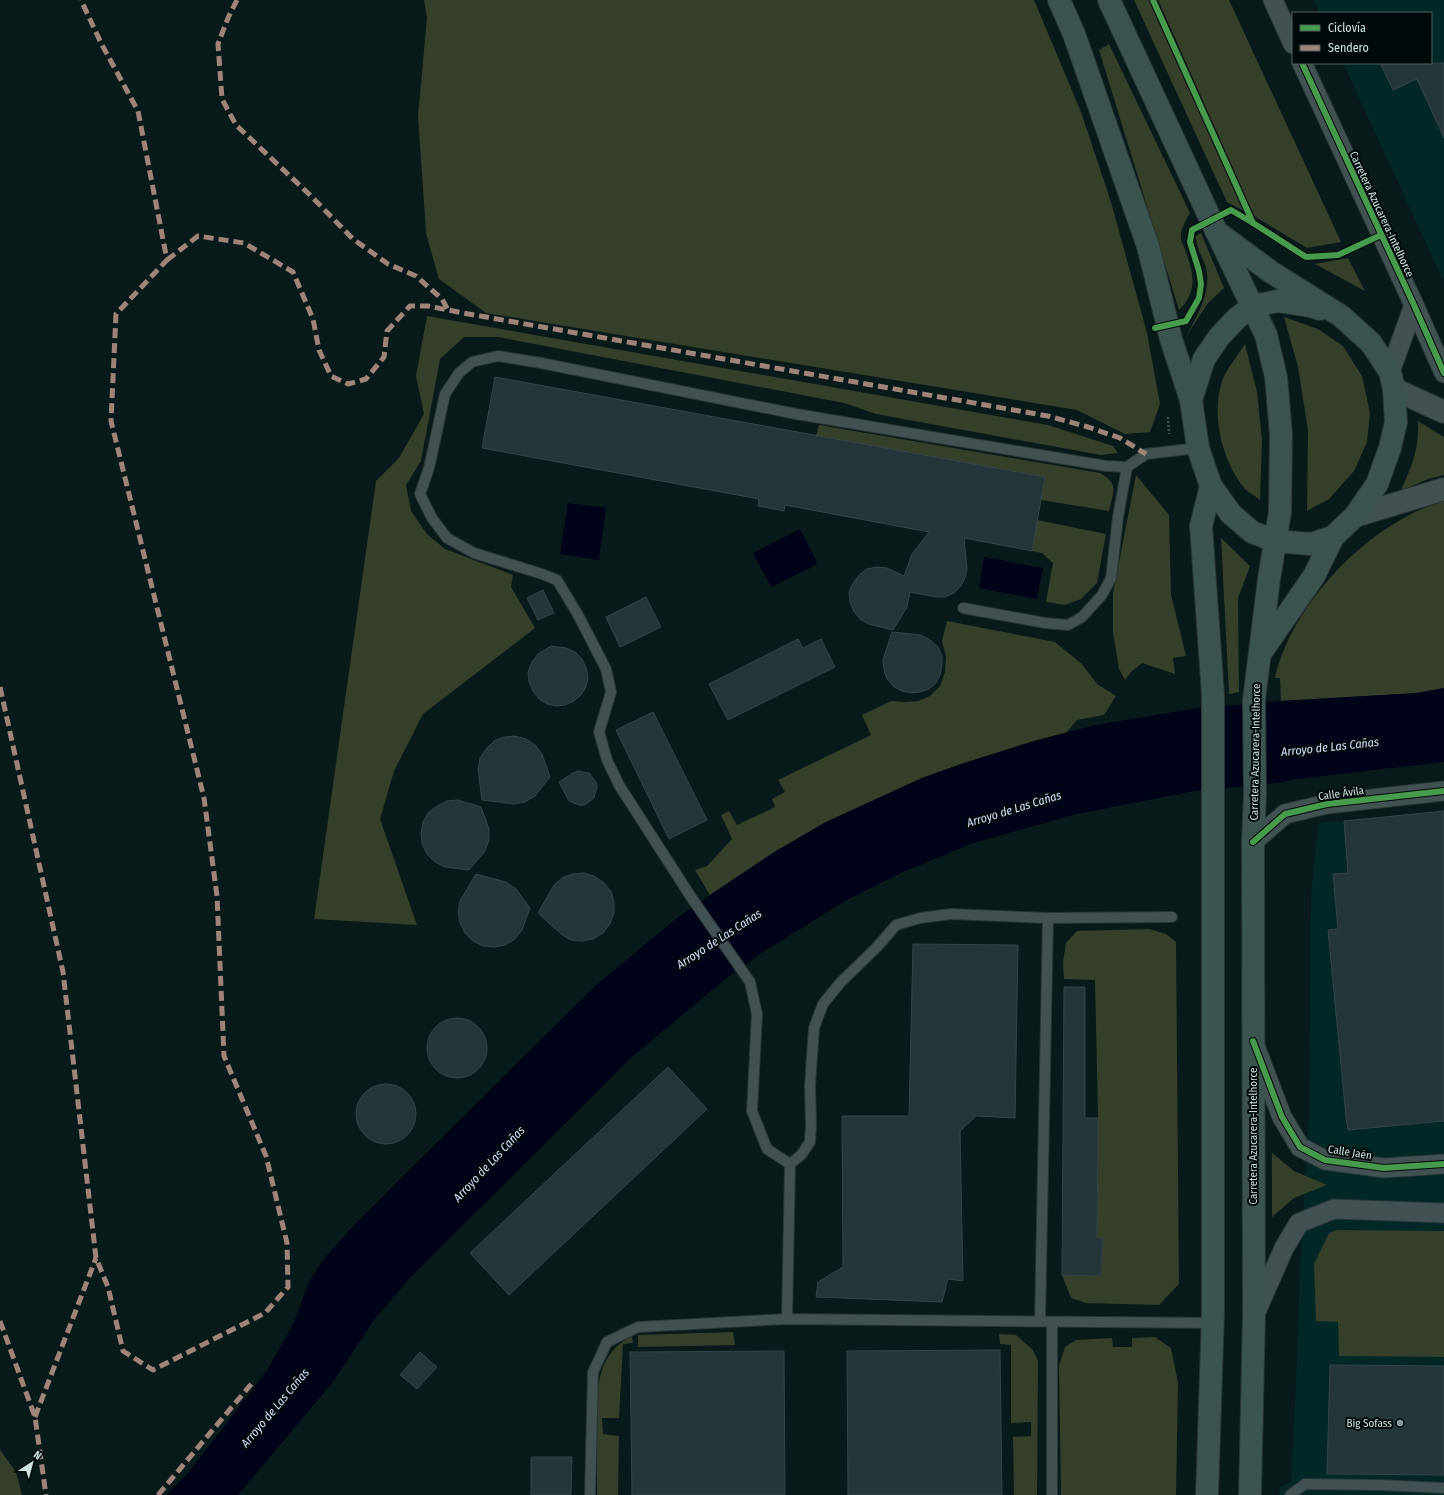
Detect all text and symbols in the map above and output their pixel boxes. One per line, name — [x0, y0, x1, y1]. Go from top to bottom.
legend — [1292, 12, 1432, 64]
text: Ciclovía — [1328, 21, 1366, 35]
text: Sendero — [1328, 41, 1369, 55]
street label: Carretera Azucarera-Intelhorce — [1347, 149, 1416, 279]
street label: Carretera Azucarera-Intelhorce — [1248, 683, 1263, 821]
water label: Arroyo de Las Cañas — [1279, 735, 1380, 759]
street label: Calle Ávila — [1317, 783, 1365, 803]
water label: Arroyo de Las Cañas — [964, 788, 1063, 830]
water label: Arroyo de Las Cañas — [673, 906, 764, 972]
street label: Carretera Azucarera-Intelhorce — [1247, 1067, 1260, 1205]
water label: Arroyo de Las Cañas — [450, 1123, 528, 1205]
street label: Calle Jaén — [1327, 1143, 1373, 1162]
water label: Arroyo de Las Cañas — [237, 1366, 312, 1451]
place label: Big Sofass — [1346, 1417, 1392, 1430]
marker: Big Sofass — [1395, 1418, 1405, 1428]
north arrow — [12, 1443, 52, 1483]
text: N — [31, 1448, 44, 1463]

